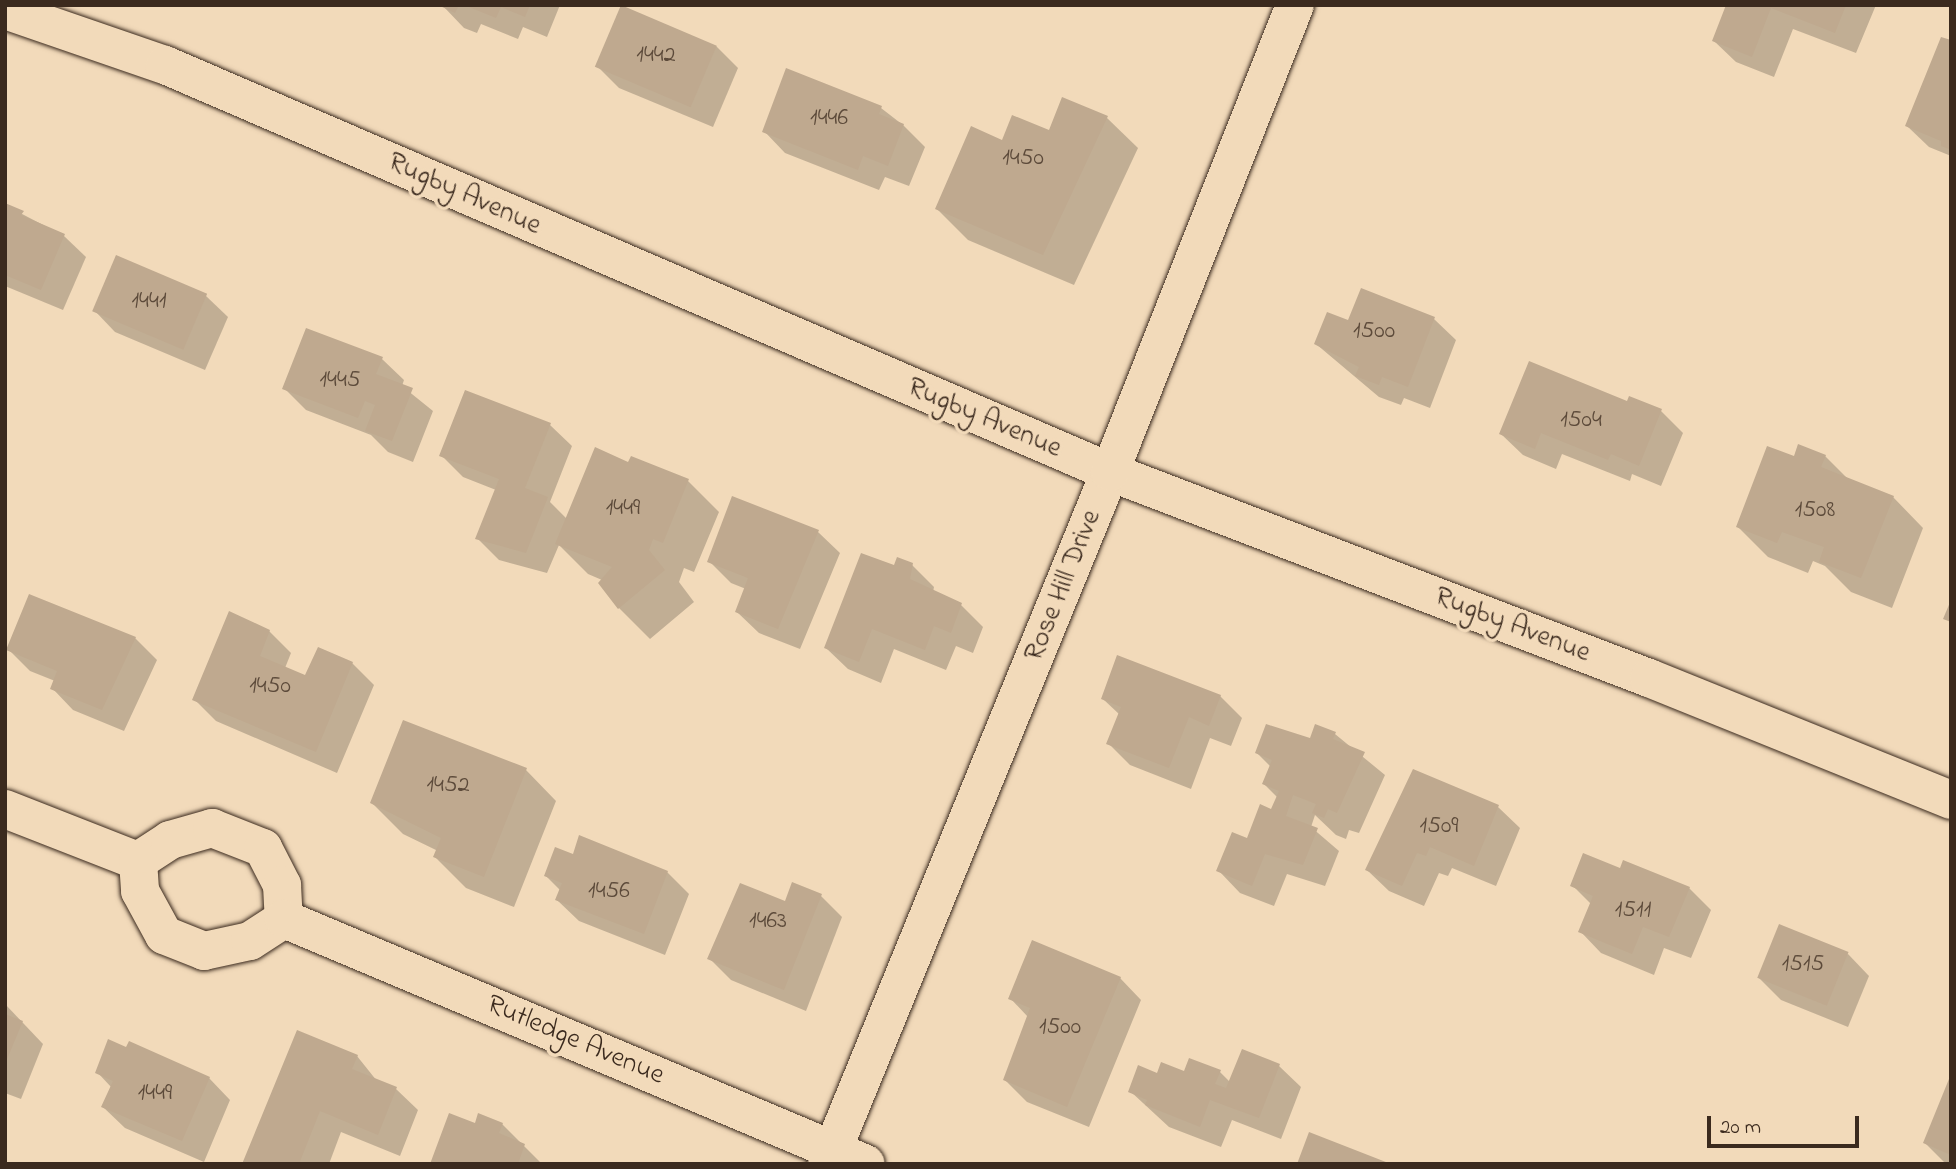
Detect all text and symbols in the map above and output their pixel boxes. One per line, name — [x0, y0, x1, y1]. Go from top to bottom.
house number: 1442 — [636, 42, 676, 70]
house number: 1446 — [810, 105, 848, 133]
house number: 1450 — [1002, 145, 1044, 173]
street label: Rugby Avenue — [382, 146, 546, 244]
house number: 1441 — [131, 288, 167, 316]
house number: 1500 — [1353, 318, 1395, 346]
house number: 1445 — [319, 367, 361, 395]
street label: Rugby Avenue — [902, 372, 1066, 466]
house number: 1504 — [1560, 407, 1602, 435]
house number: 1449 — [606, 495, 640, 523]
house number: 1508 — [1795, 497, 1835, 525]
street label: Rose Hill Drive — [1018, 506, 1110, 666]
street label: Rugby Avenue — [1429, 581, 1595, 671]
house number: 1450 — [249, 673, 291, 701]
house number: 1452 — [426, 772, 470, 800]
house number: 1509 — [1420, 813, 1458, 841]
house number: 1456 — [588, 878, 630, 906]
house number: 1511 — [1615, 897, 1651, 925]
house number: 1463 — [749, 908, 787, 936]
house number: 1515 — [1782, 951, 1824, 979]
street label: Rutledge Avenue — [481, 988, 669, 1094]
house number: 1500 — [1039, 1014, 1081, 1042]
house number: 1449 — [138, 1080, 172, 1108]
scale bar — [1711, 1102, 1863, 1146]
text: 20 m — [1720, 1113, 1761, 1143]

